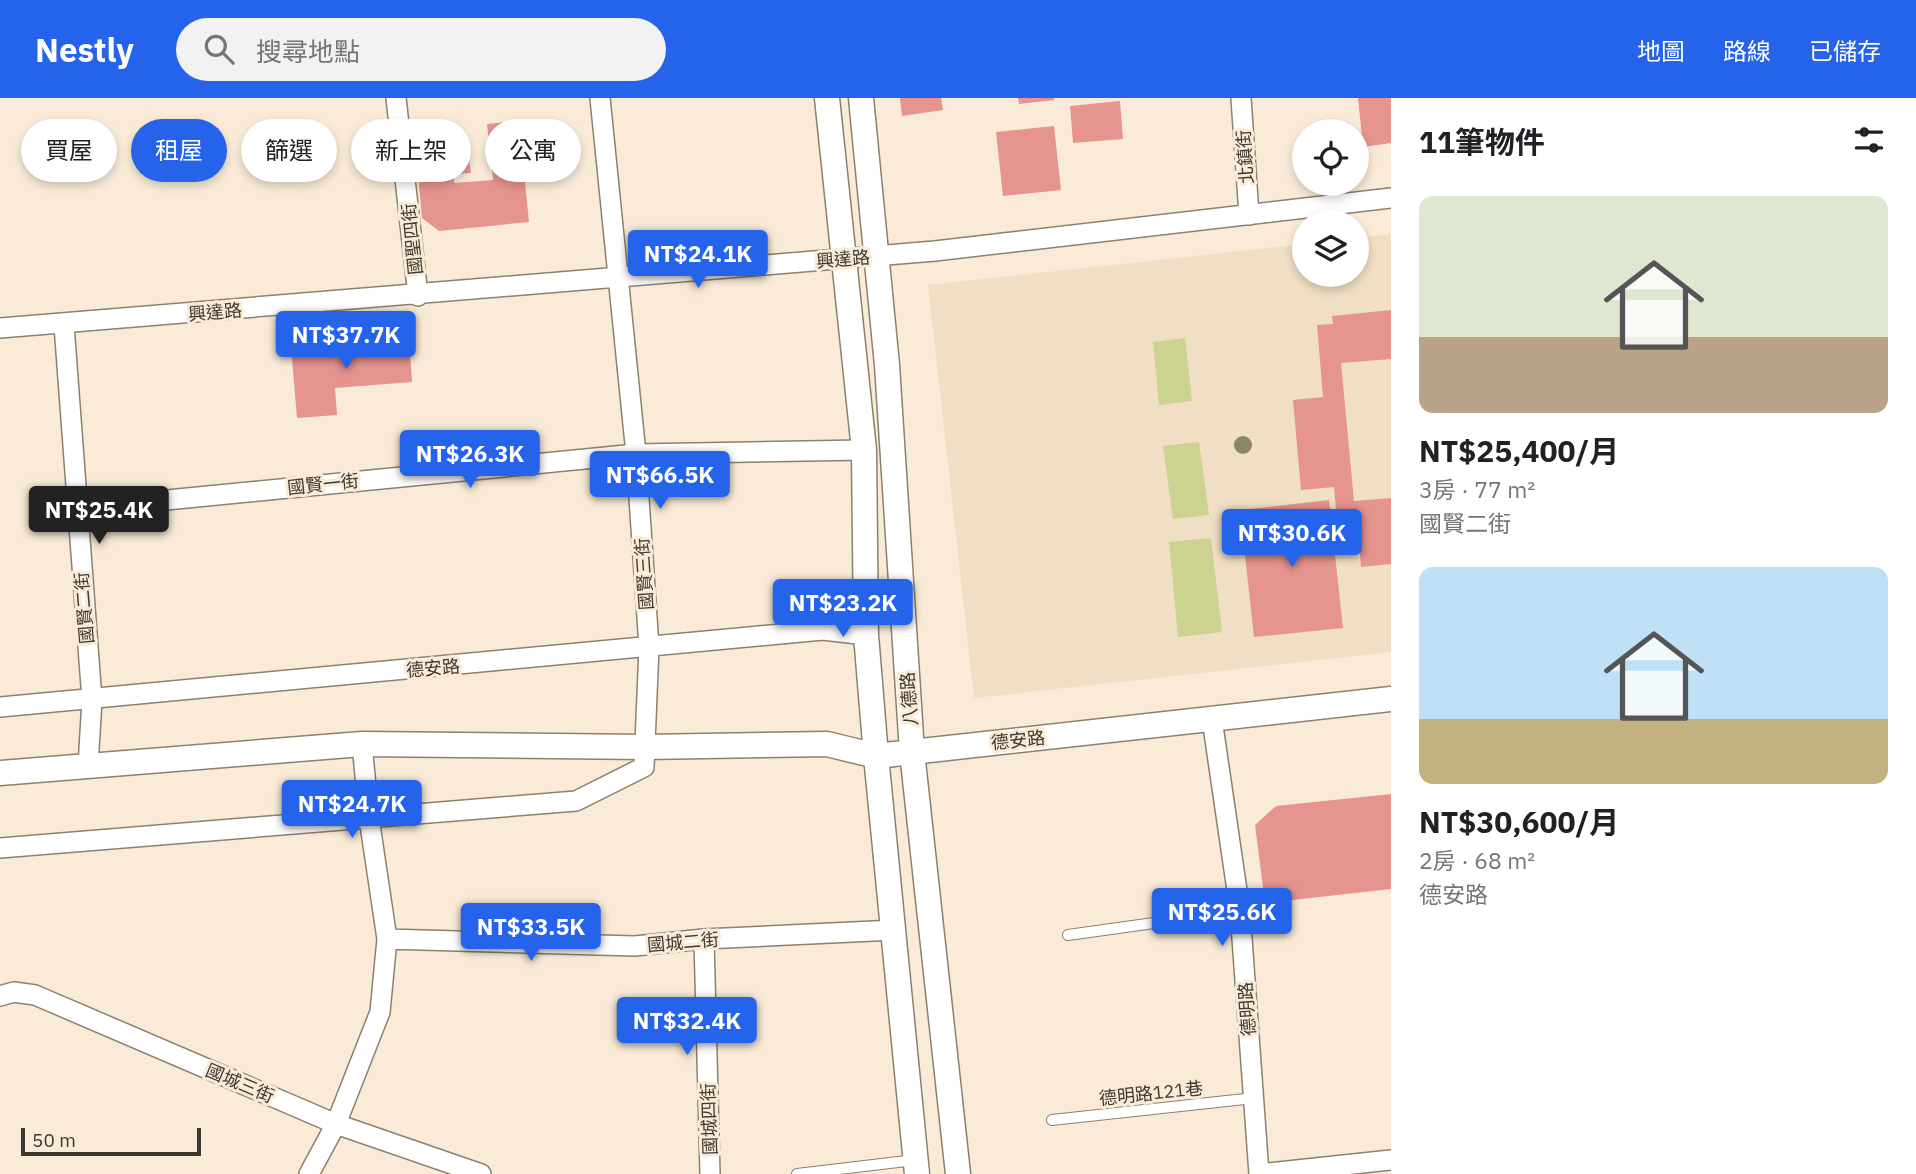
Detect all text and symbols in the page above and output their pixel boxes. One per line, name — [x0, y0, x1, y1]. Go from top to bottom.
search box — [176, 18, 666, 81]
text: Nestly — [35, 28, 134, 71]
icon: search — [200, 30, 238, 68]
text: 搜尋地點 — [256, 34, 360, 68]
text: 地圖 — [1637, 35, 1685, 67]
text: 路線 — [1723, 35, 1771, 67]
text: 已儲存 — [1809, 35, 1881, 67]
chip: 買屋 — [21, 119, 117, 182]
chip: 租屋 — [131, 119, 227, 182]
chip: 篩選 — [241, 119, 337, 182]
chip: 新上架 — [351, 119, 471, 182]
chip: 公寓 — [485, 119, 581, 182]
map controls — [1292, 119, 1369, 287]
button: locate — [1292, 119, 1369, 196]
icon: filters — [1850, 121, 1888, 159]
text: 11筆物件 — [1419, 122, 1545, 161]
street label: 北鎮街 — [1232, 129, 1258, 185]
street label: 國聖四街 — [397, 202, 427, 276]
button: layers — [1292, 210, 1369, 287]
pin: NT$24.1K — [626, 230, 770, 290]
text: NT$24.1K — [644, 238, 752, 268]
icon: home — [1591, 242, 1717, 368]
street label: 興達路 — [815, 245, 871, 273]
street label: 興達路 — [187, 298, 243, 326]
pin: NT$37.7K — [274, 312, 418, 371]
text: NT$37.7K — [292, 319, 400, 349]
pin: NT$26.3K — [398, 430, 542, 490]
text: NT$25,400/月 — [1419, 431, 1619, 470]
text: NT$26.3K — [416, 438, 524, 468]
pin: NT$66.5K — [588, 452, 732, 511]
text: NT$66.5K — [606, 459, 714, 489]
street label: 國賢一街 — [286, 469, 360, 499]
text: 3房 · 77 m² — [1419, 474, 1535, 504]
pin: NT$25.4K — [27, 486, 171, 546]
text: NT$25.4K — [45, 494, 153, 524]
text: 國賢二街 — [1419, 508, 1511, 538]
pin: NT$30.6K — [1220, 510, 1364, 569]
text: NT$30.6K — [1238, 517, 1346, 547]
street label: 國賢三街 — [630, 537, 658, 611]
street label: 國賢二街 — [69, 571, 99, 645]
pin: NT$23.2K — [771, 580, 915, 639]
text: NT$23.2K — [789, 587, 897, 617]
icon: home — [1591, 613, 1717, 739]
street label: 德安路 — [405, 654, 461, 682]
street label: 八德路 — [896, 671, 922, 727]
street label: 德安路 — [990, 726, 1046, 754]
pin: NT$24.7K — [280, 780, 424, 840]
text: NT$24.7K — [298, 788, 406, 818]
text: NT$30,600/月 — [1419, 802, 1619, 841]
text: 2房 · 68 m² — [1419, 845, 1535, 875]
text: 德安路 — [1419, 879, 1488, 909]
pin: NT$25.6K — [1150, 888, 1294, 948]
text: NT$25.6K — [1168, 896, 1276, 926]
pin: NT$33.5K — [459, 904, 603, 963]
text: NT$33.5K — [477, 911, 585, 941]
street label: 國城二街 — [646, 927, 720, 957]
street label: 德明路 — [1234, 981, 1260, 1037]
pin: NT$32.4K — [615, 998, 759, 1057]
text: NT$32.4K — [633, 1005, 741, 1035]
street label: 國城三街 — [202, 1058, 278, 1108]
street label: 德明路121巷 — [1098, 1076, 1204, 1110]
street label: 國城四街 — [696, 1083, 722, 1155]
scale bar — [21, 1125, 201, 1157]
text: 50 m — [32, 1128, 76, 1152]

